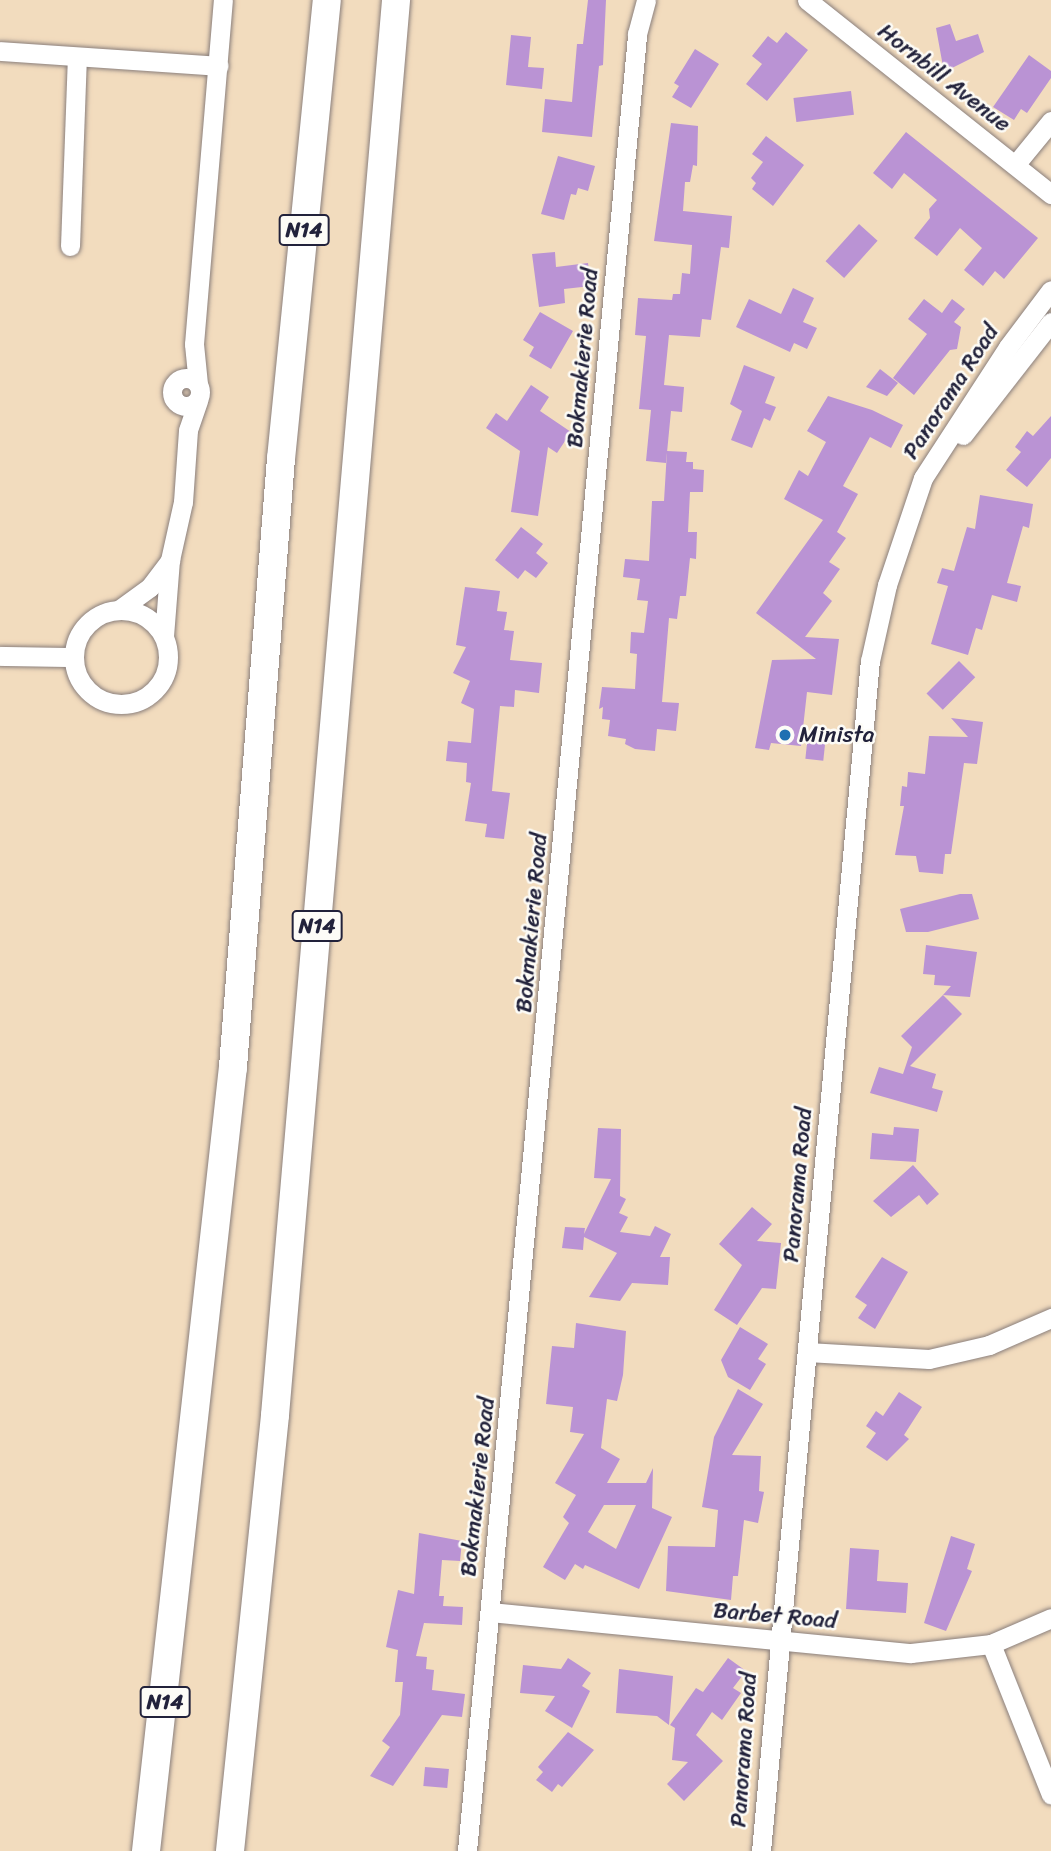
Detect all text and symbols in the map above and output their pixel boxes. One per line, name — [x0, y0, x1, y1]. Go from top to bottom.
street label: Hornbill Avenue — [872, 18, 1016, 138]
road number: N14 — [278, 212, 330, 247]
street label: Bokmakierie Road — [561, 267, 605, 449]
street label: Panorama Road — [897, 319, 1005, 465]
place label: Minista — [799, 721, 874, 749]
marker: Minista — [777, 727, 793, 743]
street label: Bokmakierie Road — [510, 832, 554, 1014]
road number: N14 — [291, 908, 343, 944]
street label: Panorama Road — [777, 1107, 819, 1263]
street label: Bokmakierie Road — [455, 1396, 501, 1578]
street label: Barbet Road — [712, 1597, 838, 1635]
street label: Panorama Road — [725, 1672, 763, 1828]
road number: N14 — [139, 1684, 191, 1720]

